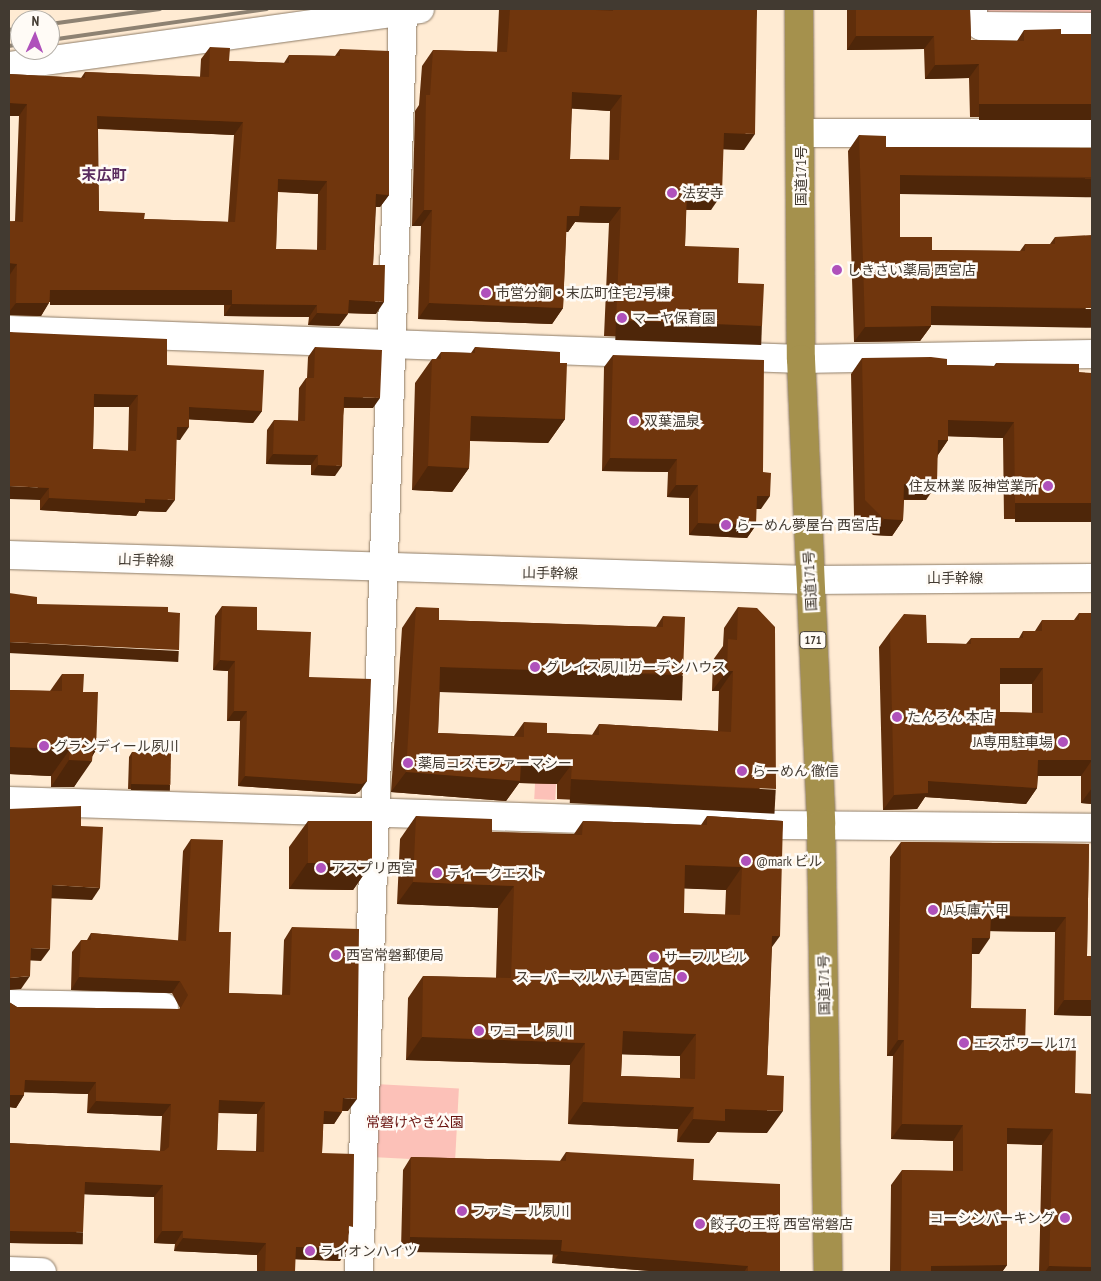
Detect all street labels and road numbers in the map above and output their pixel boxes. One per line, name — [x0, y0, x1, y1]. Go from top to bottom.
street label: 国道171号 — [793, 146, 809, 206]
street label: 国道171号 — [800, 550, 820, 612]
street label: 山手幹線 — [118, 551, 174, 569]
street label: 山手幹線 — [522, 564, 578, 582]
street label: 山手幹線 — [927, 570, 983, 586]
road number: 171 — [799, 630, 827, 650]
street label: 国道171号 — [815, 954, 833, 1016]

